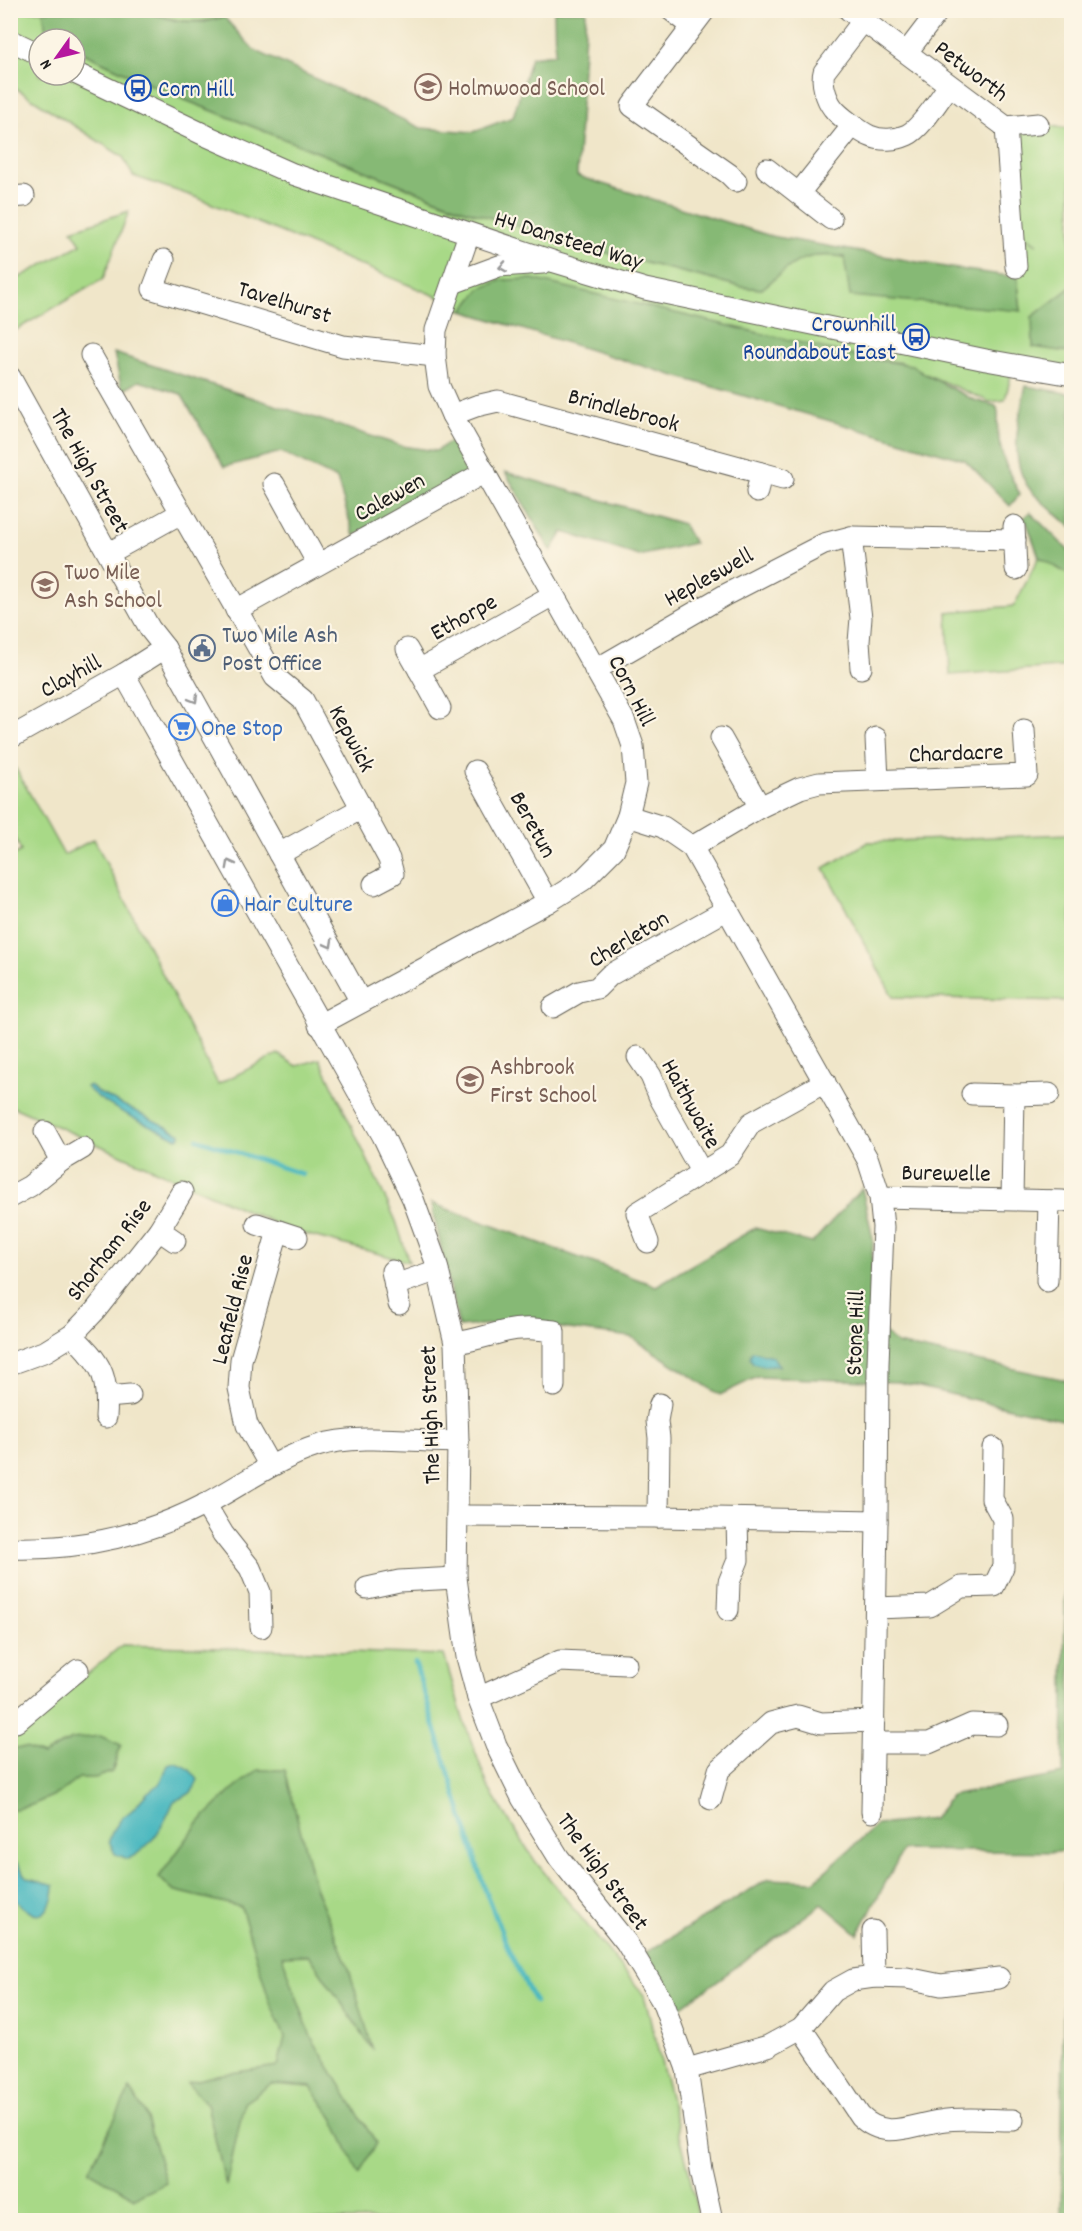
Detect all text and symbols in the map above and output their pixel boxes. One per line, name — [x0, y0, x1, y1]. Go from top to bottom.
north arrow — [27, 27, 87, 87]
street label: Petworth — [926, 33, 1014, 112]
text: N — [35, 54, 58, 74]
school or university icon: Holmwood School — [413, 72, 443, 102]
bus stop icon: Corn Hill — [123, 73, 153, 103]
place label: Holmwood School — [448, 73, 605, 107]
place label: Corn Hill — [158, 74, 234, 108]
street label: H4 Dansteed Way — [489, 203, 648, 281]
one-way arrow — [499, 260, 508, 272]
street label: Tavelhurst — [233, 274, 335, 334]
place label: Crownhill Roundabout East — [743, 309, 896, 371]
bus stop icon: Crownhill Roundabout East — [901, 322, 931, 352]
street label: Brindlebrook — [564, 381, 683, 443]
street label: The High Street — [40, 403, 137, 540]
street label: Calewen — [349, 465, 432, 532]
street label: Hepleswell — [658, 540, 761, 617]
place label: Two Mile Ash School — [64, 557, 162, 619]
school or university icon: Two Mile Ash School — [30, 570, 60, 600]
street label: Ethorpe — [425, 586, 504, 651]
place label: Two Mile Ash Post Office — [222, 620, 338, 682]
public building icon: Two Mile Ash Post Office — [187, 633, 217, 663]
street label: Clayhill — [35, 647, 109, 708]
street label: Corn Hill — [598, 650, 663, 733]
one-way arrow — [186, 693, 198, 704]
street label: Kepwick — [318, 700, 382, 779]
supermarket icon: One Stop — [167, 712, 197, 742]
place label: One Stop — [201, 713, 283, 747]
street label: Chardacre — [908, 736, 1004, 774]
street label: Beretun — [499, 786, 564, 865]
one-way arrow — [226, 860, 237, 870]
shop icon: Hair Culture — [210, 888, 240, 918]
place label: Hair Culture — [244, 889, 353, 923]
street label: Cherleton — [583, 903, 677, 978]
one-way arrow — [321, 937, 333, 948]
place label: Ashbrook First School — [490, 1052, 597, 1114]
street label: Haithwaite — [651, 1053, 728, 1156]
school or university icon: Ashbrook First School — [455, 1065, 485, 1095]
street label: Burewelle — [901, 1157, 991, 1193]
street label: Shorham Rise — [59, 1192, 161, 1309]
street label: Leafield Rise — [204, 1251, 264, 1368]
street label: Stone Hill — [839, 1290, 875, 1376]
street label: The High Street — [413, 1345, 451, 1485]
street label: The High Street — [547, 1807, 656, 1939]

